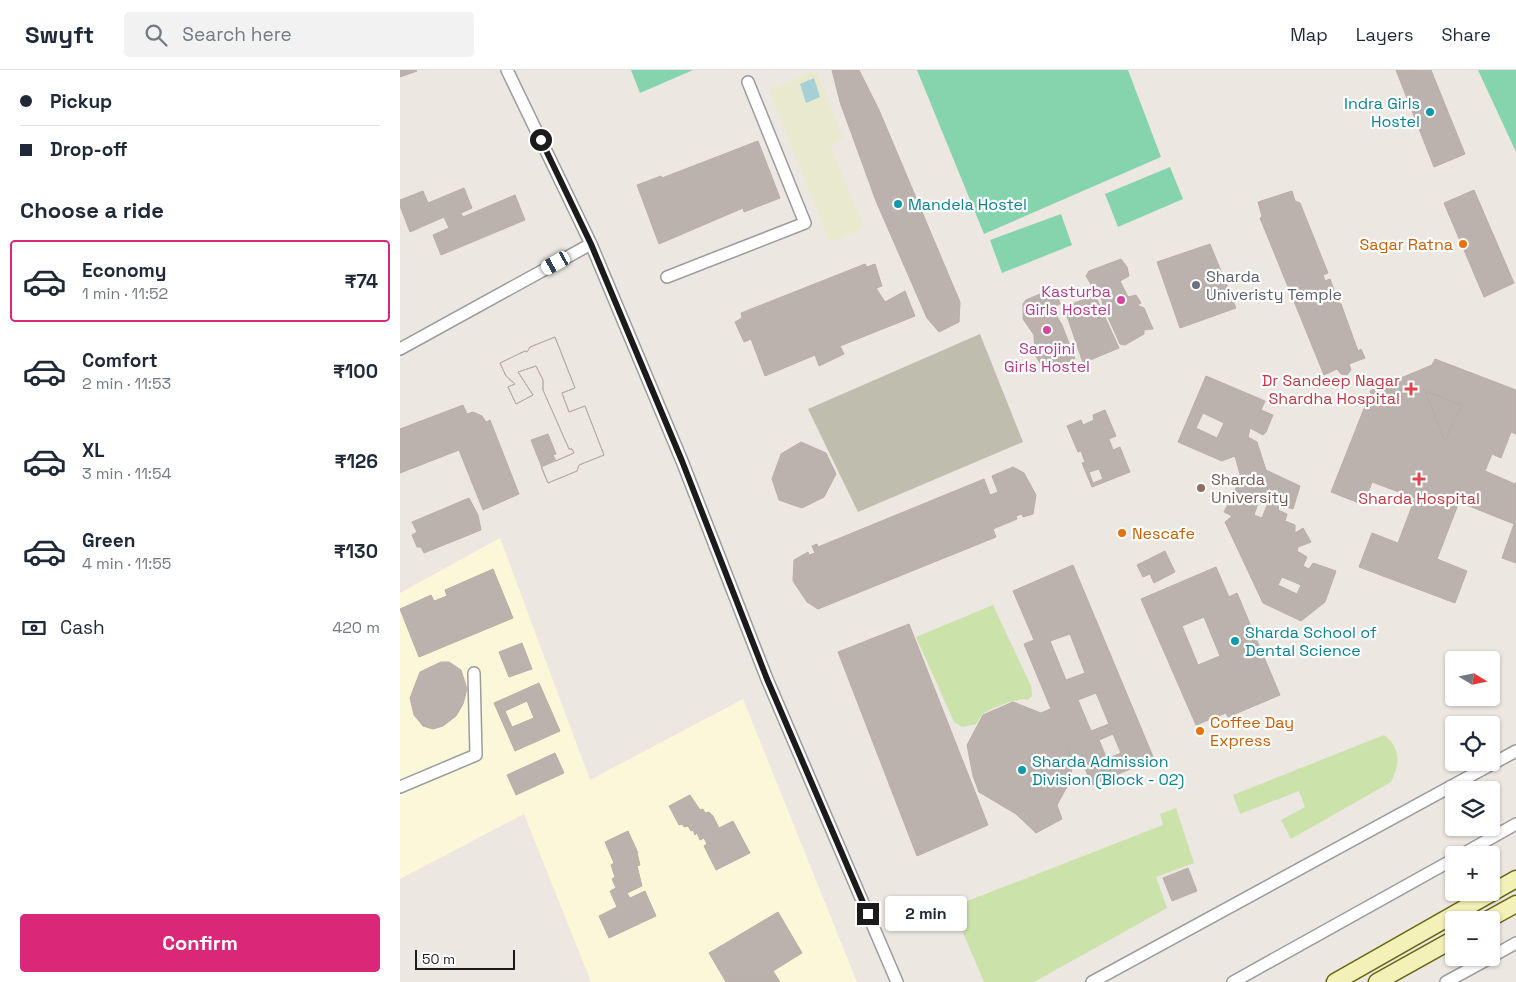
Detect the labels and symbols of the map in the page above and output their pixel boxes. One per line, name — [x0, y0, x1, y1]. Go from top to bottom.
place label: Indra Girls Hostel — [1344, 93, 1420, 132]
marker: Indra Girls Hostel — [1424, 106, 1436, 118]
route start — [530, 129, 552, 151]
place label: Mandela Hostel — [908, 194, 1027, 215]
marker: Mandela Hostel — [892, 198, 904, 210]
place label: Sagar Ratna — [1359, 234, 1453, 255]
marker: Sagar Ratna — [1457, 238, 1469, 250]
car — [539, 249, 572, 277]
place label: Sharda Univeristy Temple — [1206, 266, 1342, 305]
marker: Sharda Univeristy Temple — [1190, 279, 1202, 291]
place label: Kasturba Girls Hostel — [1025, 281, 1111, 320]
marker: Kasturba Girls Hostel — [1115, 294, 1127, 306]
marker: Sarojini Girls Hostel — [1041, 324, 1053, 336]
place label: Sarojini Girls Hostel — [1004, 338, 1090, 377]
place label: Dr Sandeep Nagar Shardha Hospital — [1262, 370, 1400, 409]
marker: Dr Sandeep Nagar Shardha Hospital — [1404, 382, 1418, 396]
place label: Sharda University — [1211, 469, 1289, 508]
marker: Sharda Hospital — [1412, 472, 1426, 486]
marker: Sharda University — [1195, 482, 1207, 494]
place label: Sharda Hospital — [1358, 488, 1480, 509]
place label: Nescafe — [1132, 523, 1195, 544]
marker: Nescafe — [1116, 527, 1128, 539]
place label: Sharda School of Dental Science — [1245, 622, 1377, 661]
marker: Sharda School of Dental Science — [1229, 635, 1241, 647]
north arrow — [1445, 651, 1500, 706]
place label: Coffee Day Express — [1210, 712, 1294, 751]
marker: Coffee Day Express — [1194, 725, 1206, 737]
place label: Sharda Admission Division (Block - 02) — [1032, 751, 1184, 790]
marker: Sharda Admission Division (Block - 02) — [1016, 764, 1028, 776]
callout: 2 min — [886, 896, 968, 932]
route end — [857, 903, 879, 925]
scale bar — [415, 947, 515, 970]

